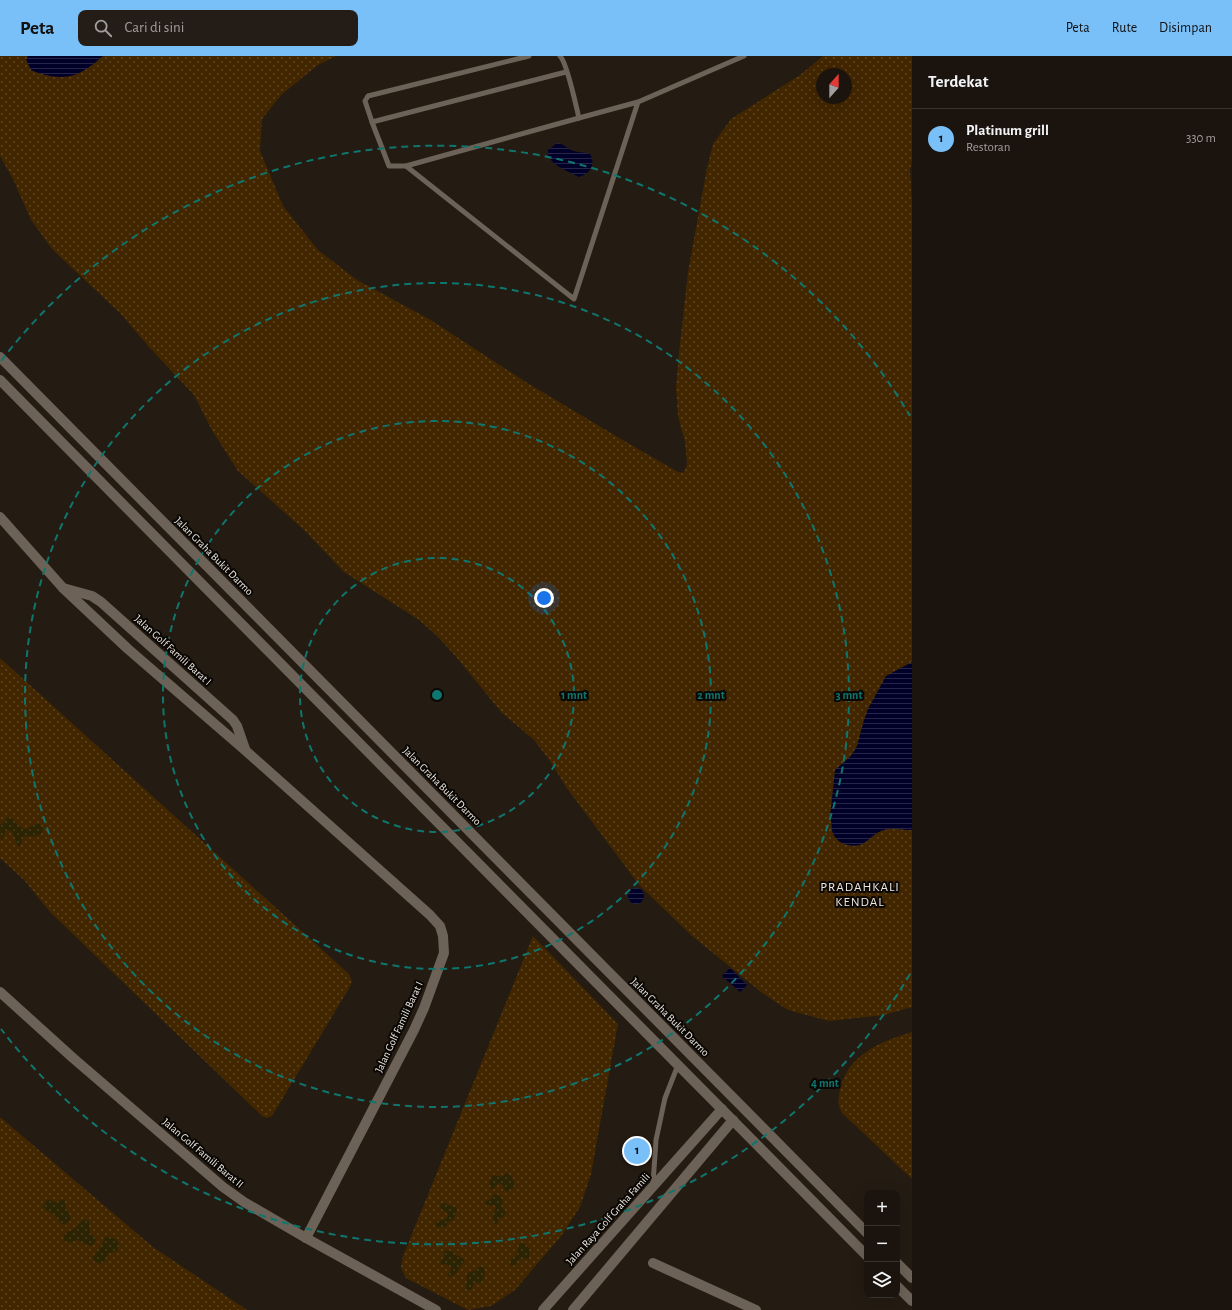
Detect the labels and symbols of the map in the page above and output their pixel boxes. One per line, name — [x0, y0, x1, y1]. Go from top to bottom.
north arrow — [816, 68, 852, 104]
street label: Jalan Graha Bukit Darmo — [173, 515, 255, 597]
your location — [534, 588, 554, 608]
street label: Jalan Golf Famili Barat I — [133, 613, 213, 687]
centre of rings — [430, 688, 444, 702]
text: 1 mnt — [561, 689, 587, 701]
text: 2 mnt — [697, 689, 725, 701]
text: 3 mnt — [835, 689, 863, 701]
street label: Jalan Graha Bukit Darmo — [401, 745, 483, 827]
district label: PRADAHKALI KENDAL — [820, 881, 900, 909]
street label: Jalan Graha Bukit Darmo — [629, 976, 711, 1058]
street label: Jalan Golf Famili Barat I — [373, 980, 425, 1074]
text: 4 mnt — [811, 1077, 839, 1089]
street label: Jalan Golf Famili Barat II — [160, 1116, 246, 1190]
pin: 1 — [624, 1136, 650, 1166]
street label: Jalan Raya Golf Graha Famili — [564, 1171, 652, 1267]

